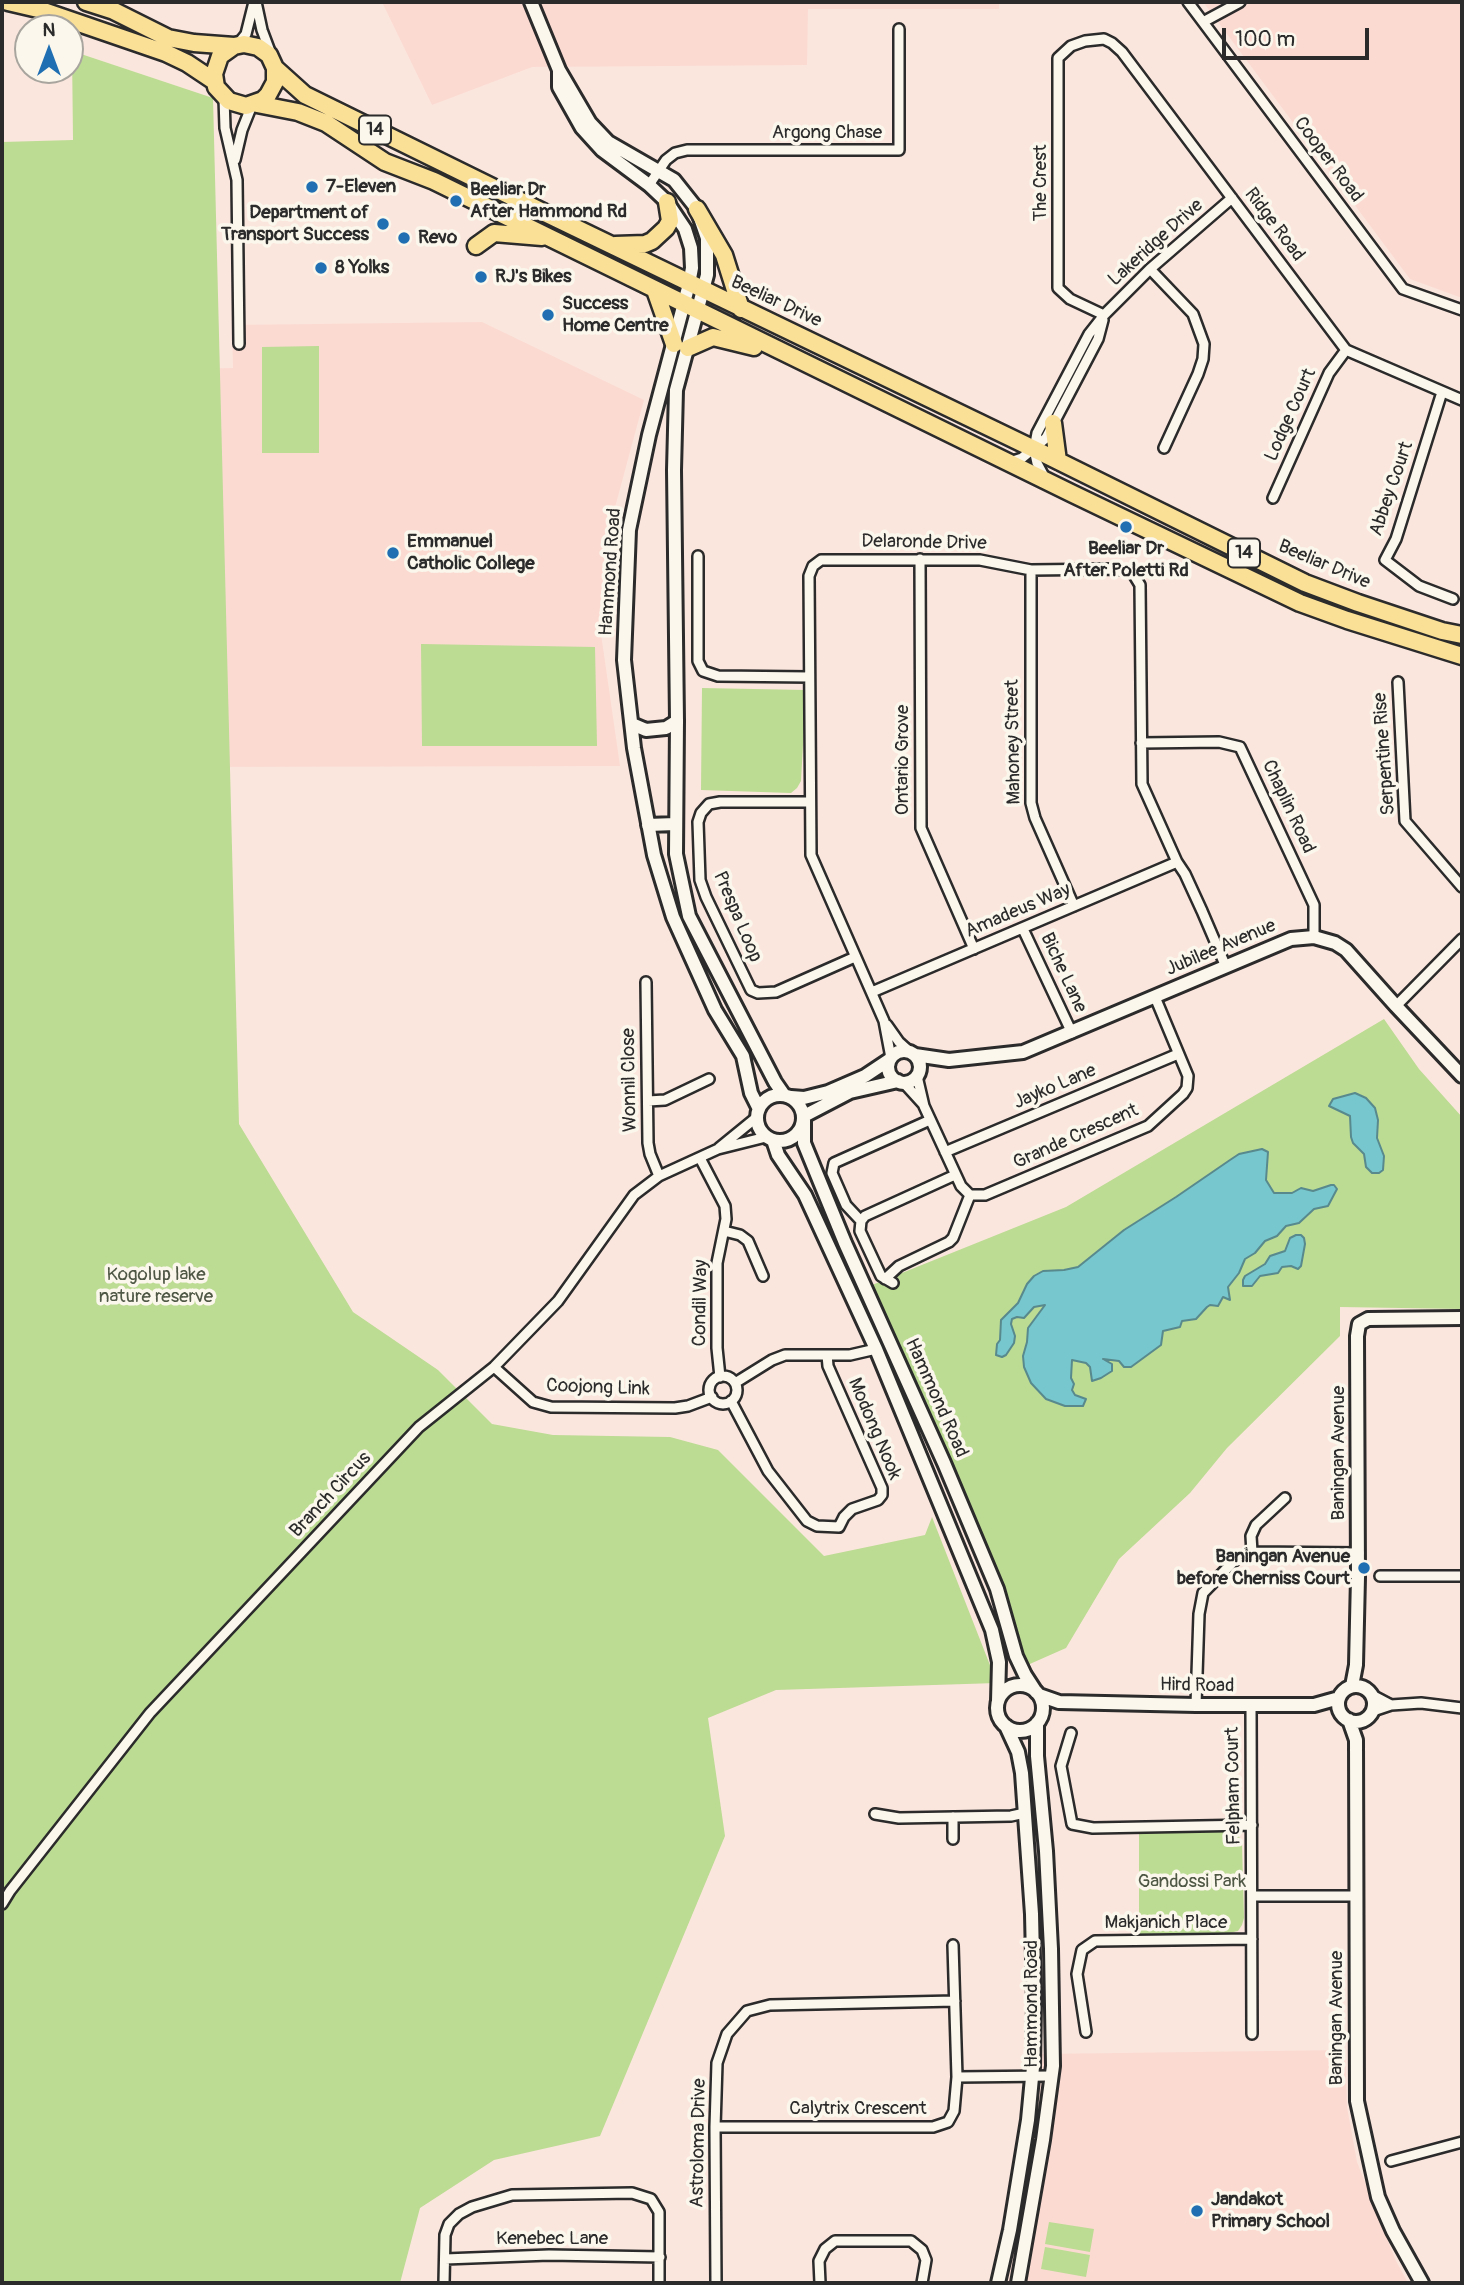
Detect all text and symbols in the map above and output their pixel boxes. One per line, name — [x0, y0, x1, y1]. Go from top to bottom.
north arrow — [14, 14, 84, 84]
scale bar — [1226, 14, 1373, 58]
text: N — [43, 18, 55, 42]
text: 100 m — [1235, 26, 1295, 53]
street label: Cooper Road — [1289, 113, 1367, 207]
road number: 14 — [359, 116, 391, 145]
street label: Argong Chase — [772, 122, 882, 144]
street label: The Crest — [1030, 145, 1052, 221]
place label: 7-Eleven — [326, 176, 396, 198]
marker: 7-Eleven — [304, 179, 320, 195]
place label: Beeliar Dr After Hammond Rd — [470, 179, 627, 223]
street label: Ridge Road — [1239, 184, 1309, 266]
marker: Beeliar Dr After Hammond Rd — [448, 193, 464, 209]
street label: Lakeridge Drive — [1104, 194, 1208, 292]
place label: Department of Transport Success — [221, 202, 369, 246]
marker: Department of Transport Success — [375, 216, 391, 232]
place label: Revo — [418, 227, 457, 249]
marker: Revo — [396, 230, 412, 246]
place label: 8 Yolks — [335, 257, 389, 279]
marker: 8 Yolks — [313, 260, 329, 276]
place label: RJ's Bikes — [495, 266, 571, 288]
marker: RJ's Bikes — [473, 269, 489, 285]
street label: Beeliar Drive — [727, 271, 825, 333]
place label: Success Home Centre — [562, 293, 669, 337]
marker: Success Home Centre — [540, 307, 556, 323]
street label: Lodge Court — [1260, 365, 1322, 465]
street label: Abbey Court — [1365, 439, 1419, 539]
street label: Hammond Road — [595, 507, 627, 637]
marker: Beeliar Dr After Poletti Rd — [1118, 519, 1134, 535]
place label: Emmanuel Catholic College — [407, 531, 535, 575]
street label: Delaronde Drive — [861, 531, 987, 555]
street label: Beeliar Drive — [1275, 535, 1373, 595]
place label: Beeliar Dr After Poletti Rd — [1063, 538, 1189, 582]
road number: 14 — [1228, 538, 1260, 568]
marker: Emmanuel Catholic College — [385, 545, 401, 561]
street label: Mahoney Street — [1002, 679, 1026, 805]
street label: Serpentine Rise — [1369, 692, 1401, 816]
street label: Ontario Grove — [892, 705, 914, 815]
street label: Chaplin Road — [1256, 757, 1320, 857]
street label: Prespa Loop — [708, 868, 766, 966]
street label: Amadeus Way — [962, 879, 1074, 943]
street label: Jubilee Avenue — [1163, 915, 1279, 981]
street label: Biche Lane — [1035, 930, 1091, 1016]
street label: Wonnil Close — [618, 1028, 642, 1132]
street label: Jayko Lane — [1010, 1059, 1100, 1115]
street label: Grande Crescent — [1010, 1099, 1142, 1175]
street label: Condil Way — [689, 1259, 713, 1347]
park label: Kogolup lake nature reserve — [99, 1264, 213, 1308]
street label: Hammond Road — [900, 1335, 972, 1461]
street label: Coojong Link — [546, 1375, 650, 1401]
street label: Modong Nook — [842, 1375, 906, 1483]
street label: Baningan Avenue — [1328, 1386, 1350, 1520]
street label: Branch Circus — [286, 1447, 376, 1543]
place label: Baningan Avenue before Cherniss Court — [1177, 1546, 1350, 1590]
marker: Baningan Avenue before Cherniss Court — [1356, 1560, 1372, 1576]
street label: Hird Road — [1160, 1674, 1234, 1698]
street label: Felpham Court — [1222, 1727, 1246, 1845]
park label: Gandossi Park — [1138, 1871, 1246, 1893]
street label: Makjanich Place — [1105, 1912, 1227, 1934]
street label: Hammond Road — [1021, 1940, 1043, 2068]
street label: Baningan Avenue — [1326, 1951, 1348, 2085]
street label: Astroloma Drive — [686, 2078, 712, 2208]
street label: Calytrix Crescent — [789, 2098, 927, 2120]
place label: Jandakot Primary School — [1211, 2189, 1330, 2233]
marker: Jandakot Primary School — [1189, 2203, 1205, 2219]
street label: Kenebec Lane — [496, 2228, 608, 2250]

